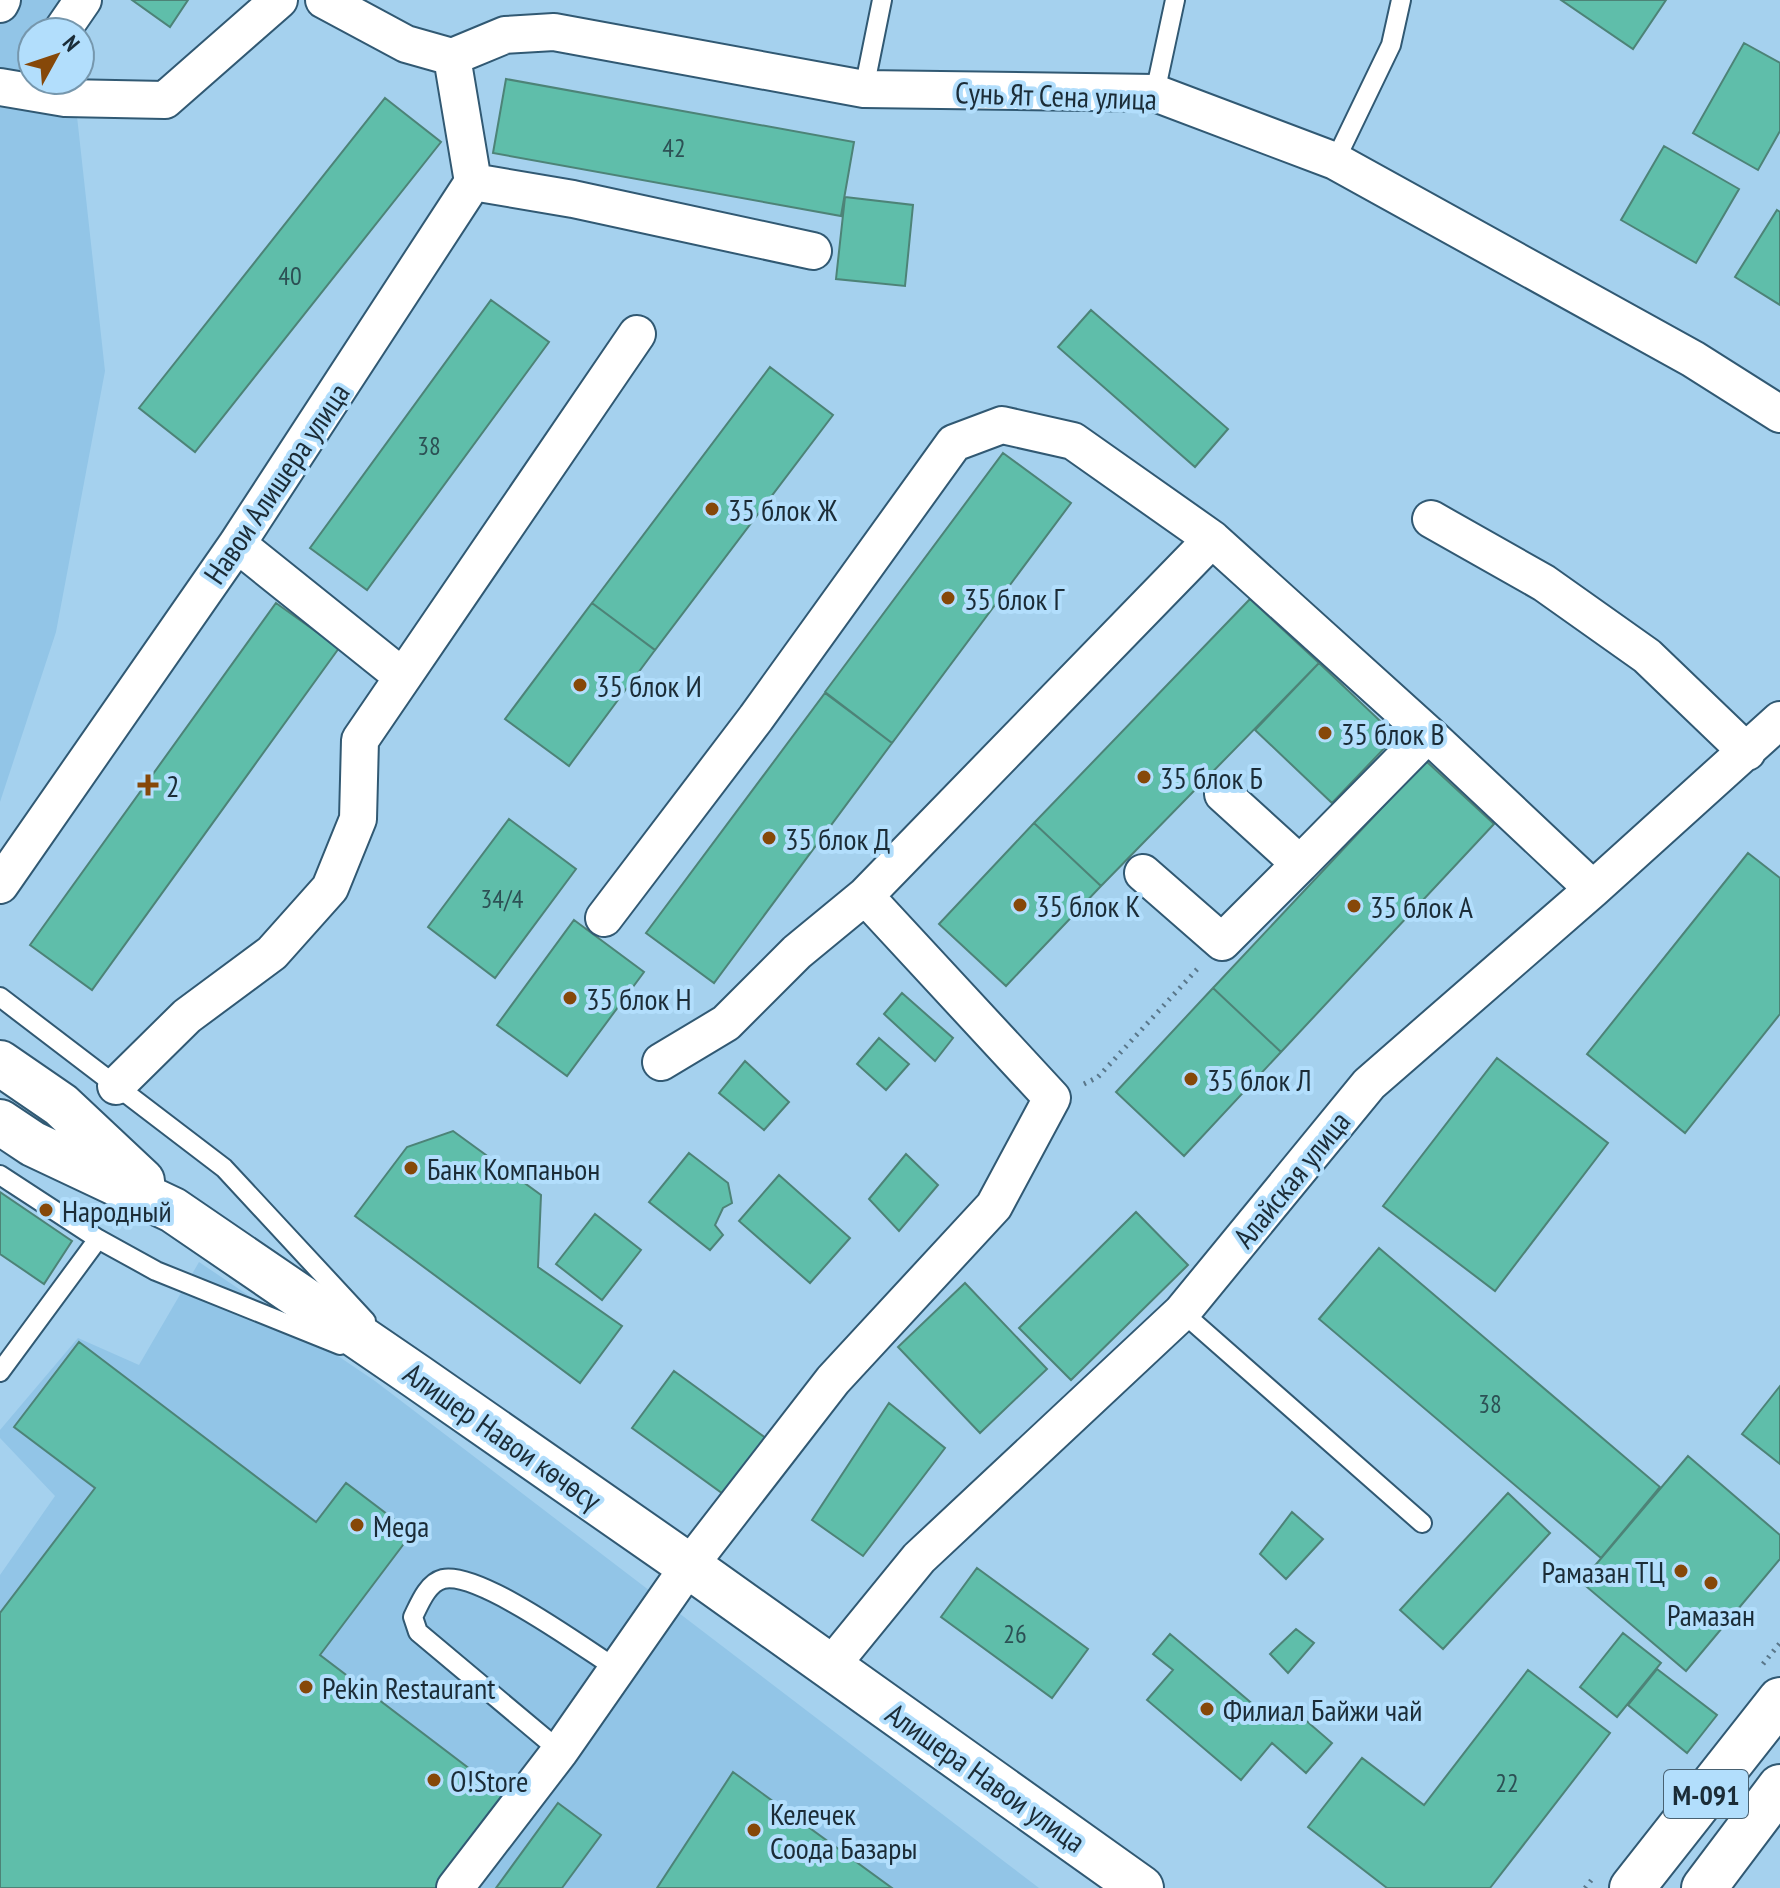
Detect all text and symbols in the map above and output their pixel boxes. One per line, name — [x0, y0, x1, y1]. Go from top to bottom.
north arrow — [16, 16, 96, 96]
text: N — [57, 30, 86, 57]
street label: Сунь Ят Сена улица — [955, 72, 1157, 118]
house number: 42 — [662, 131, 686, 164]
house number: 40 — [278, 259, 302, 292]
street label: Навои Алишера улица — [194, 375, 358, 591]
house number: 38 — [417, 429, 441, 462]
place label: 35 блок Ж — [728, 490, 837, 529]
marker: 35 блок Ж — [703, 500, 721, 518]
place label: 35 блок Г — [964, 579, 1065, 618]
marker: 35 блок Г — [939, 589, 957, 607]
place label: 35 блок И — [596, 666, 702, 705]
marker: 35 блок И — [571, 676, 589, 694]
place label: 35 блок В — [1341, 714, 1445, 753]
marker: 35 блок В — [1316, 724, 1334, 742]
place label: 35 блок Б — [1160, 758, 1263, 797]
place label: 2 — [166, 766, 180, 805]
marker: 35 блок Б — [1135, 768, 1153, 786]
marker: 2 — [137, 774, 159, 796]
place label: 35 блок Д — [785, 819, 890, 858]
marker: 35 блок Д — [760, 829, 778, 847]
house number: 34/4 — [481, 882, 524, 915]
place label: 35 блок К — [1036, 886, 1140, 925]
place label: 35 блок А — [1370, 887, 1474, 926]
marker: 35 блок К — [1011, 896, 1029, 914]
marker: 35 блок А — [1345, 897, 1363, 915]
place label: 35 блок Н — [586, 979, 692, 1018]
marker: 35 блок Н — [561, 989, 579, 1007]
place label: 35 блок Л — [1207, 1060, 1312, 1099]
marker: 35 блок Л — [1182, 1070, 1200, 1088]
street label: Алайская улица — [1224, 1103, 1358, 1255]
place label: Банк Компаньон — [427, 1149, 600, 1188]
marker: Банк Компаньон — [402, 1159, 420, 1177]
place label: Народный — [62, 1191, 172, 1230]
marker: Народный — [37, 1201, 55, 1219]
street label: Алишер Навои көчөсү — [396, 1353, 610, 1519]
house number: 38 — [1478, 1387, 1502, 1420]
place label: Mega — [373, 1506, 429, 1545]
marker: Mega — [348, 1516, 366, 1534]
place label: Рамазан ТЦ — [1541, 1552, 1665, 1591]
marker: Рамазан ТЦ — [1672, 1562, 1690, 1580]
marker: Рамазан — [1702, 1574, 1720, 1592]
place label: Рамазан — [1667, 1595, 1755, 1634]
house number: 26 — [1003, 1617, 1027, 1650]
place label: Pekin Restaurant — [322, 1668, 496, 1707]
marker: Pekin Restaurant — [297, 1678, 315, 1696]
place label: Филиал Байжи чай — [1223, 1690, 1422, 1729]
street label: Алишера Навои улица — [879, 1694, 1093, 1860]
marker: Филиал Байжи чай — [1198, 1700, 1216, 1718]
place label: O!Store — [450, 1761, 528, 1800]
house number: 22 — [1495, 1766, 1519, 1799]
road number: М-091 — [1664, 1770, 1748, 1818]
marker: O!Store — [425, 1771, 443, 1789]
place label: Келечек Соода Базары — [770, 1794, 917, 1867]
marker: Келечек Соода Базары — [745, 1821, 763, 1839]

